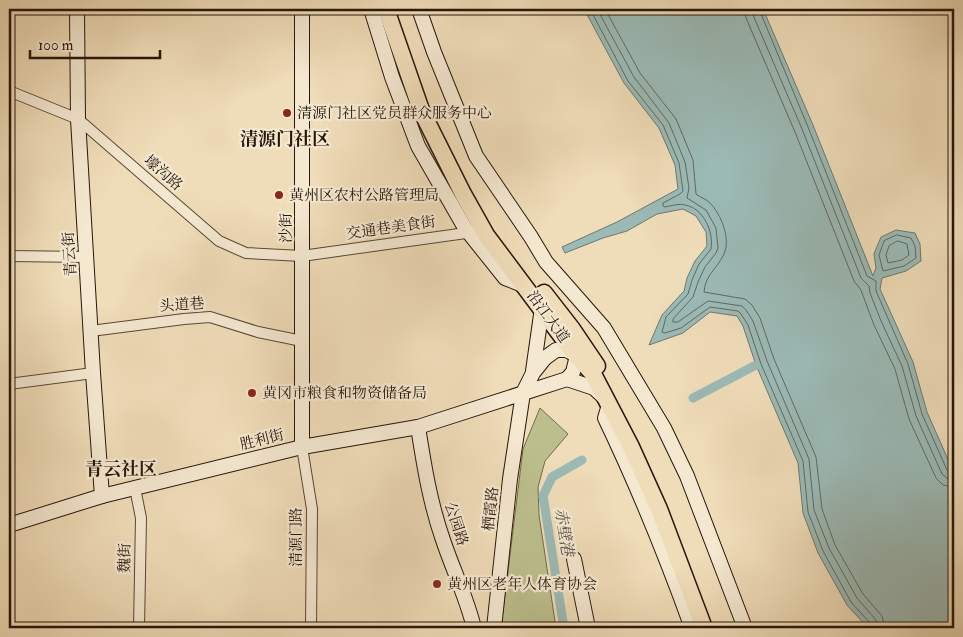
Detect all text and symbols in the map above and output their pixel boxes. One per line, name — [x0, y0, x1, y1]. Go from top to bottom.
scale bar — [30, 28, 160, 60]
text: 100 m — [38, 36, 74, 55]
place label: 清源门社区党员群众服务中心 — [297, 104, 492, 123]
marker: 清源门社区党员群众服务中心 — [281, 107, 293, 119]
district label: 清源门社区 — [240, 128, 330, 151]
street label: 壕沟路 — [140, 151, 186, 195]
place label: 黄州区农村公路管理局 — [289, 186, 439, 205]
marker: 黄州区农村公路管理局 — [273, 189, 285, 201]
street label: 交通巷美食街 — [345, 212, 437, 244]
street label: 沙街 — [277, 213, 296, 243]
street label: 青云街 — [59, 231, 81, 277]
street label: 沿江大道 — [523, 287, 573, 347]
street label: 头道巷 — [159, 294, 205, 316]
place label: 黄冈市粮食和物资储备局 — [262, 384, 427, 403]
marker: 黄冈市粮食和物资储备局 — [246, 387, 258, 399]
street label: 胜利街 — [238, 425, 286, 455]
district label: 青云社区 — [85, 458, 157, 481]
street label: 栖霞路 — [479, 486, 503, 532]
street label: 公园路 — [440, 500, 472, 548]
street label: 清源门路 — [287, 507, 306, 567]
water label: 赤壁港 — [550, 507, 578, 559]
street label: 魏街 — [115, 543, 135, 573]
place label: 黄州区老年人体育协会 — [447, 575, 597, 594]
marker: 黄州区老年人体育协会 — [431, 578, 443, 590]

